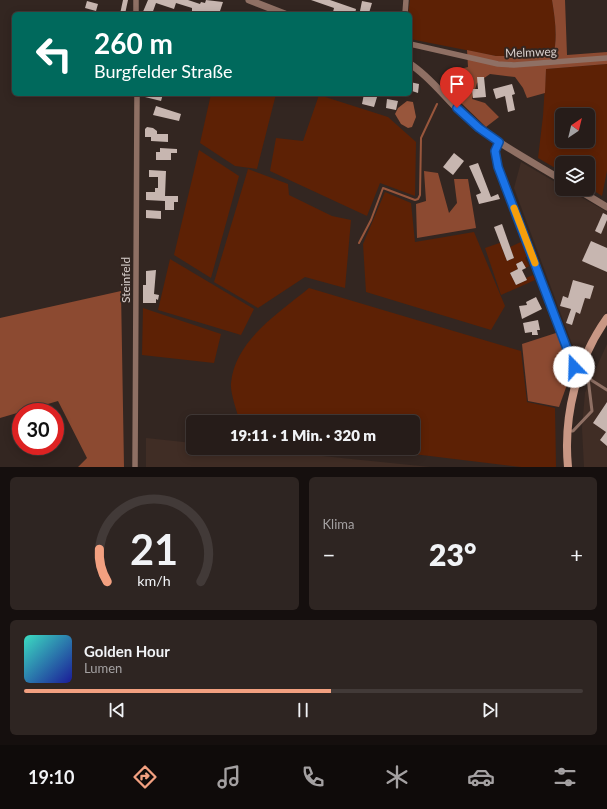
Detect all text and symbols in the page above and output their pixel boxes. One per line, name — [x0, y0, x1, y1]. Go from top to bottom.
text: 260 m — [94, 26, 173, 60]
icon: left — [28, 28, 80, 80]
street label: Melmweg — [505, 44, 557, 60]
text: Burgfelder Straße — [94, 60, 232, 82]
pin — [440, 67, 474, 108]
icon: arrive — [446, 73, 468, 95]
north arrow — [555, 108, 595, 148]
map controls — [555, 108, 595, 196]
button: layers — [555, 156, 595, 196]
street label: Steinfeld — [118, 257, 133, 303]
position arrow — [553, 346, 595, 388]
speed limit sign: 30 — [12, 403, 64, 455]
text: 19:11 · 1 Min. · 320 m — [230, 426, 376, 444]
text: Klima — [323, 516, 354, 532]
text: 21 — [130, 523, 178, 573]
text: 23° — [429, 536, 476, 572]
text: − — [323, 541, 335, 568]
text: + — [570, 541, 583, 568]
text: km/h — [138, 571, 171, 588]
text: Golden Hour — [84, 642, 170, 660]
text: Lumen — [84, 660, 122, 676]
icon: previous — [106, 699, 128, 721]
icon: pause — [292, 699, 314, 721]
icon: next — [479, 699, 501, 721]
icon: directions — [131, 763, 159, 791]
icon: music — [215, 763, 243, 791]
icon: phone — [299, 763, 327, 791]
icon: climate — [383, 763, 411, 791]
icon: car — [467, 763, 495, 791]
icon: filters — [551, 763, 579, 791]
text: 19:10 — [28, 766, 74, 788]

